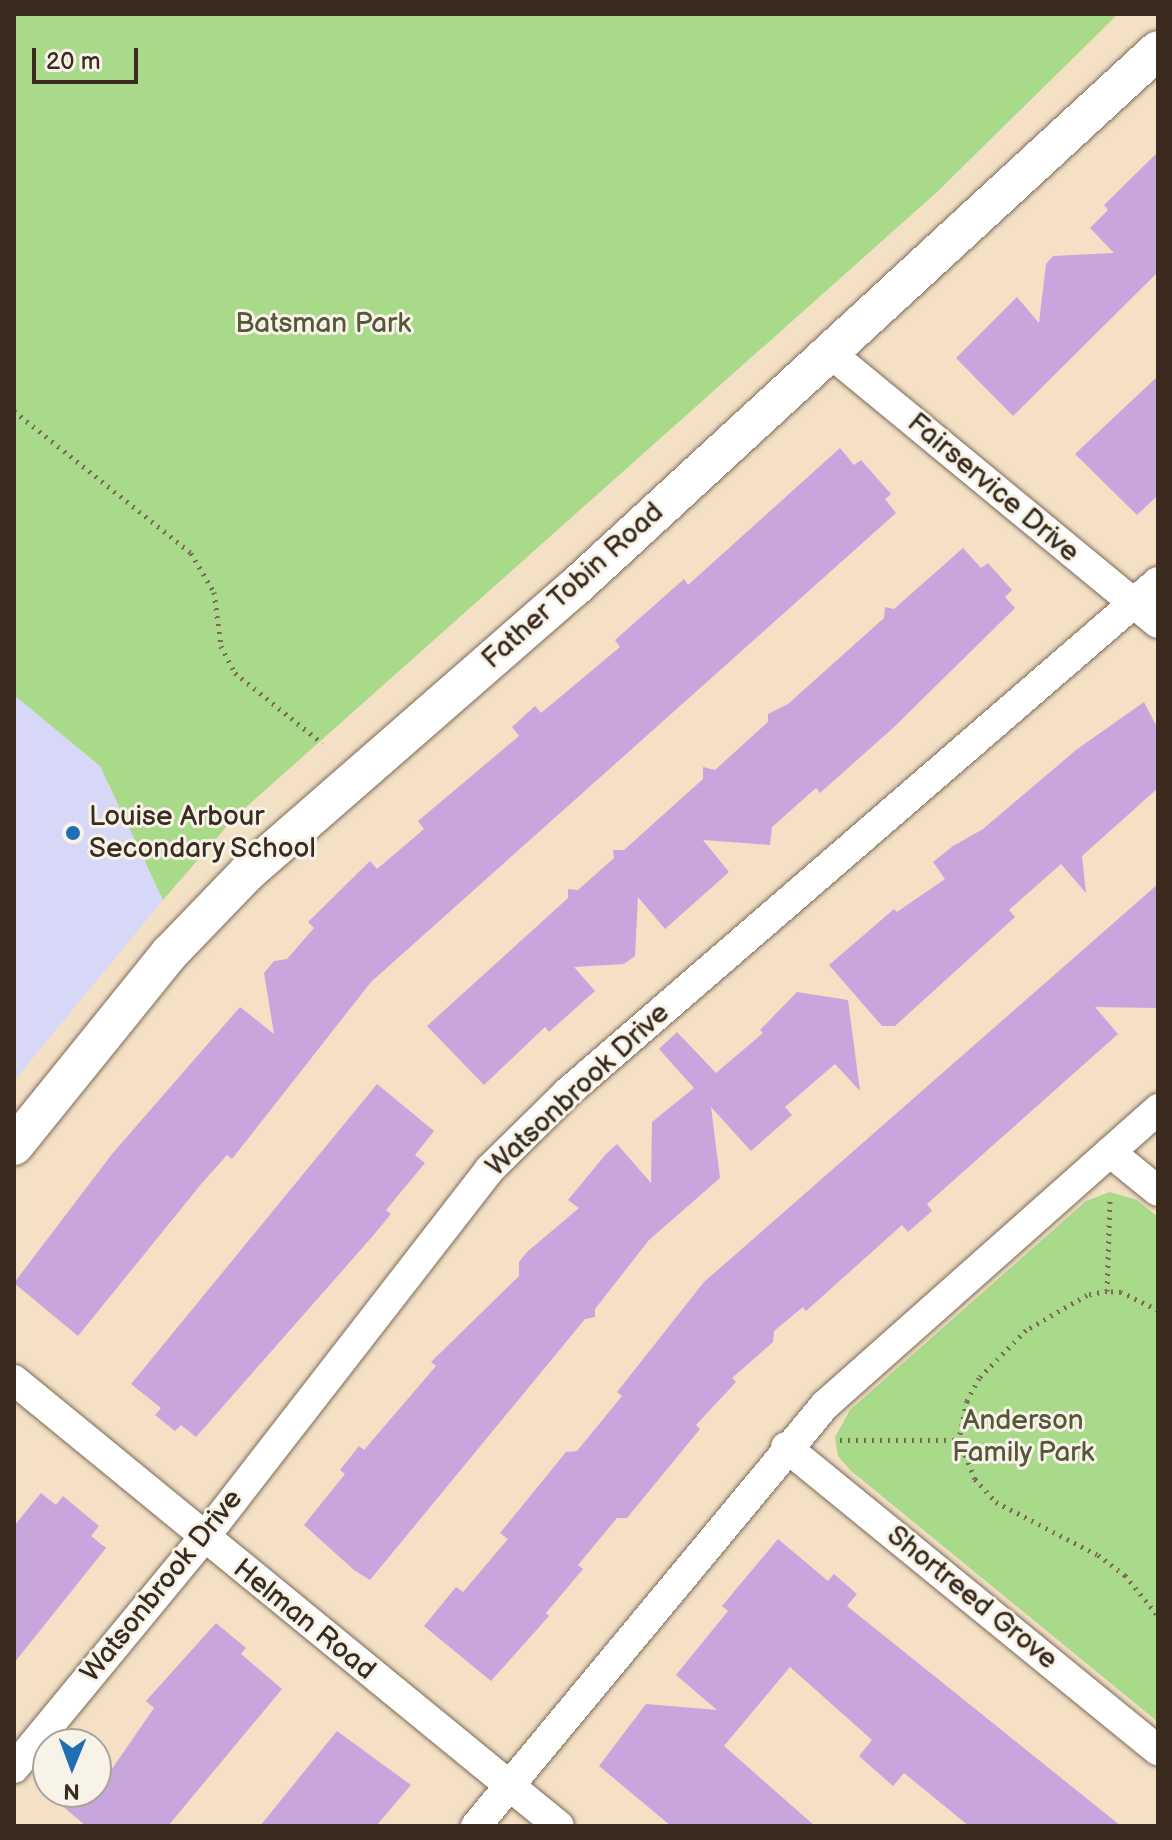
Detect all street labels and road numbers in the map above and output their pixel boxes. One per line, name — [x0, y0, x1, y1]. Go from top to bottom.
street label: Fairservice Drive — [900, 406, 1086, 570]
street label: Father Tobin Road — [475, 495, 671, 677]
street label: Watsonbrook Drive — [479, 997, 677, 1183]
street label: Watsonbrook Drive — [74, 1483, 250, 1689]
street label: Shortreed Grove — [880, 1519, 1064, 1677]
street label: Helman Road — [226, 1552, 382, 1688]

